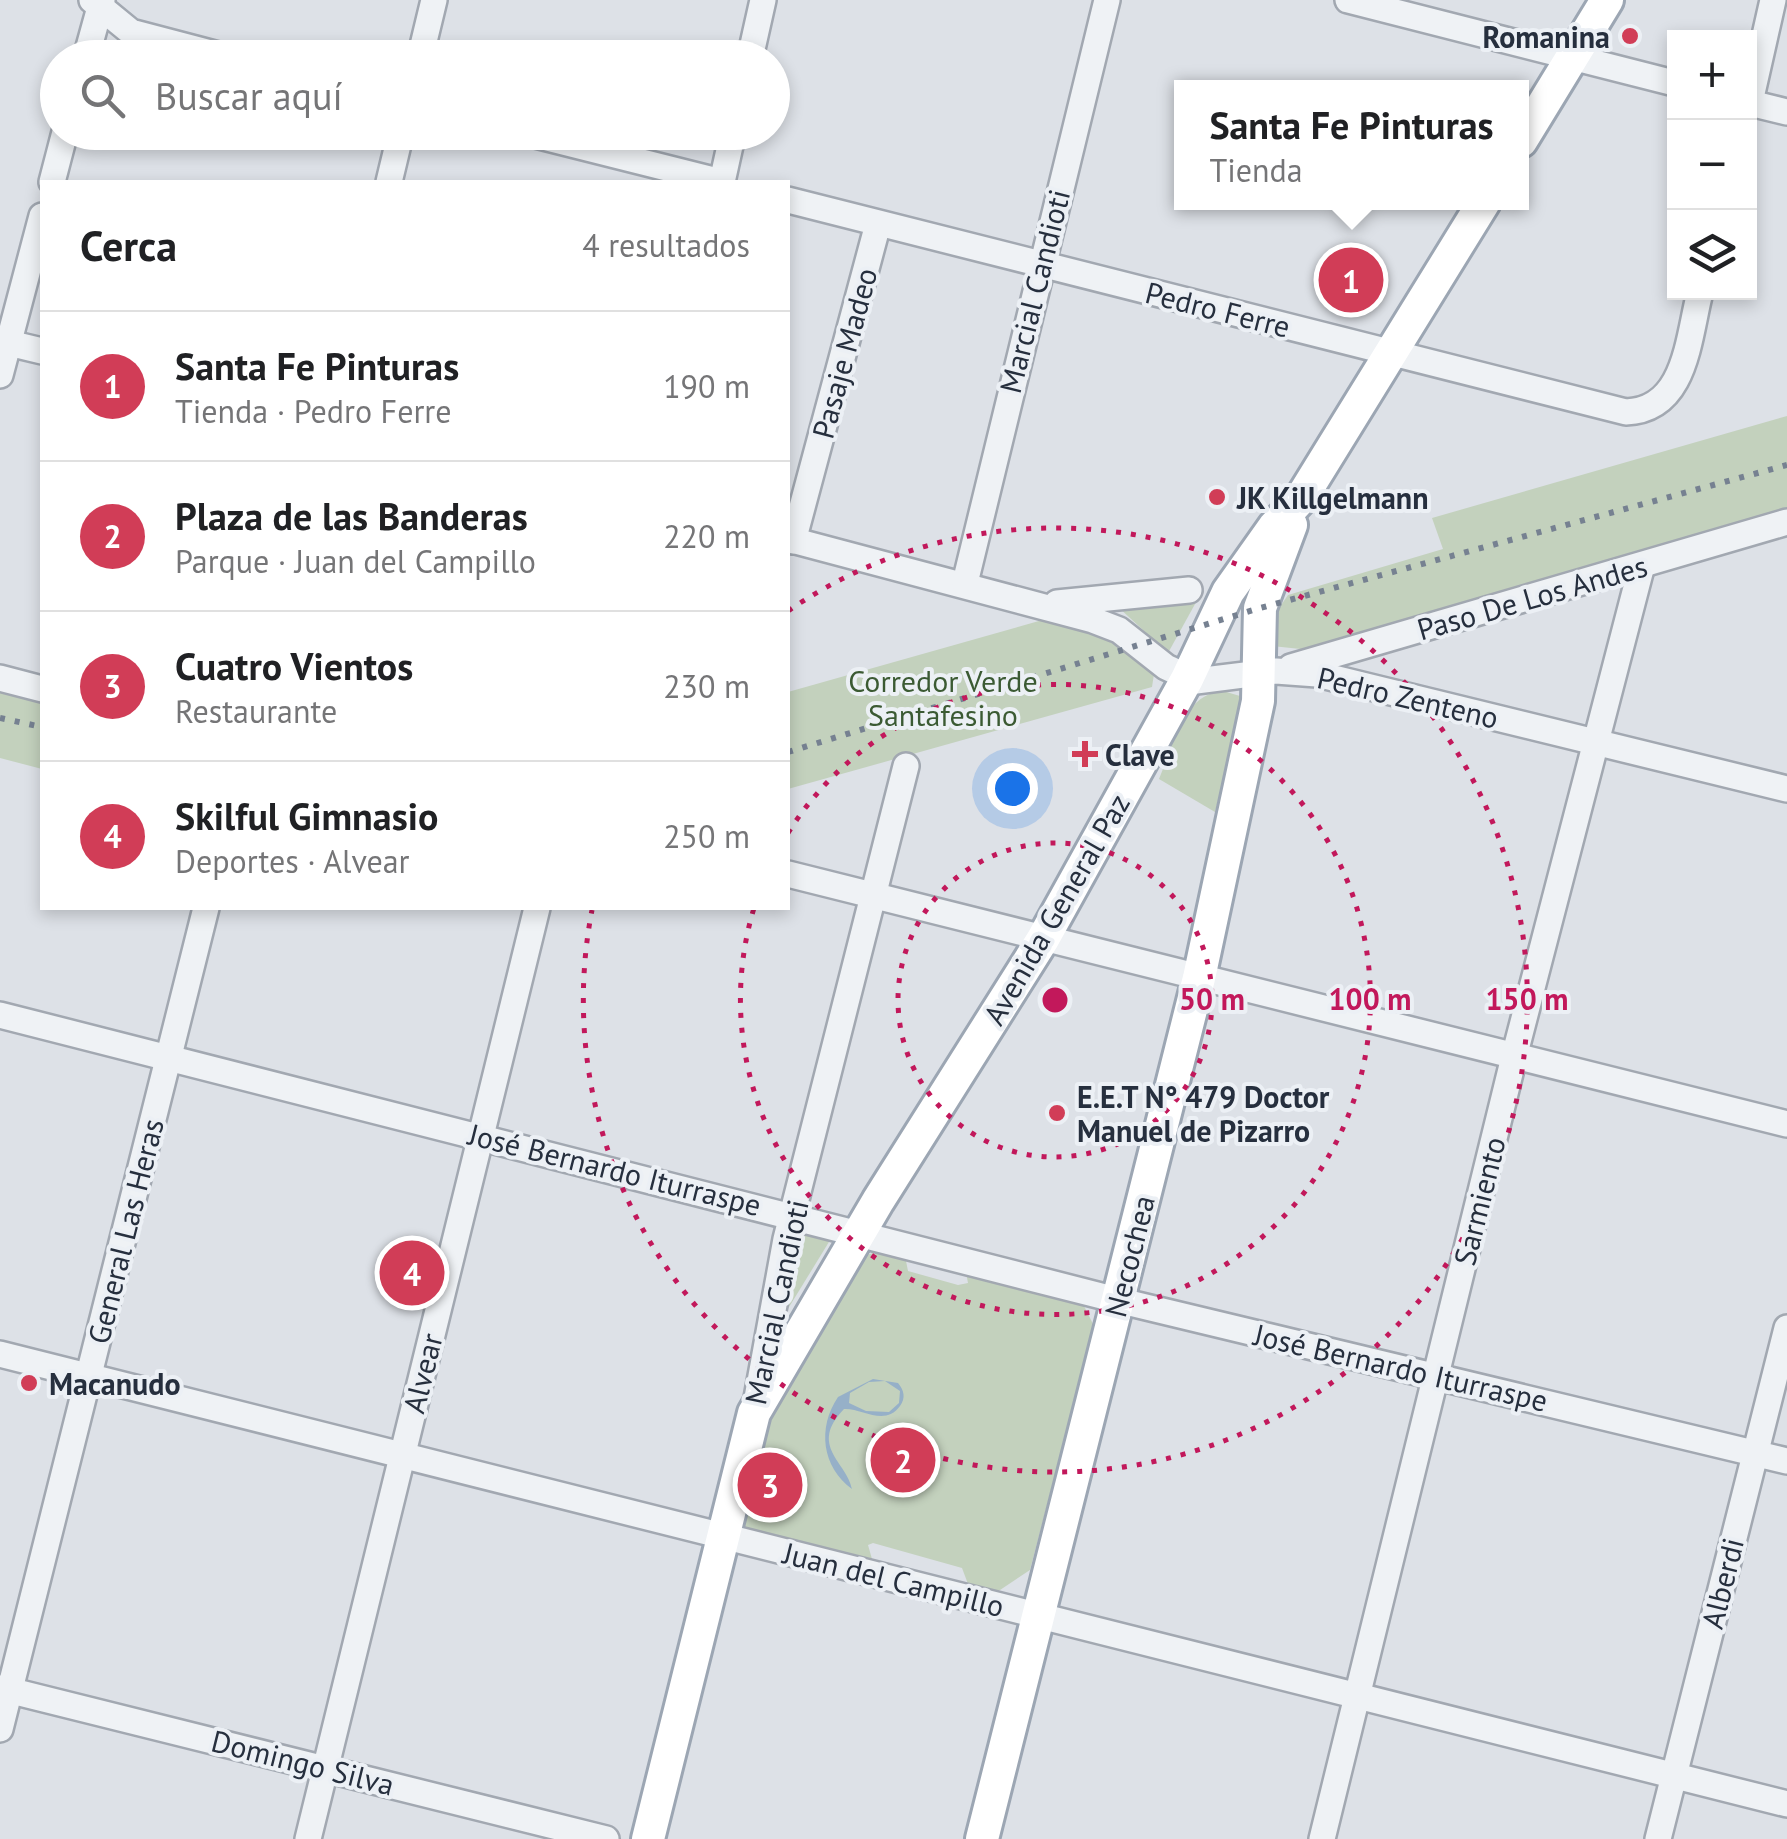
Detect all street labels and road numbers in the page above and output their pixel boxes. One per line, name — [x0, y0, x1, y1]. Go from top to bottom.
street label: Marcial Candioti — [990, 185, 1078, 397]
street label: Pasaje Madeo — [803, 263, 885, 443]
street label: Pedro Ferre — [1142, 272, 1294, 346]
street label: Paso De Los Andes — [1412, 545, 1652, 649]
street label: Pedro Zenteno — [1314, 657, 1502, 737]
street label: Avenida General Paz — [974, 786, 1138, 1032]
street label: José Bernardo Iturraspe — [463, 1113, 765, 1224]
street label: General Las Heras — [78, 1114, 172, 1348]
street label: Sarmiento — [1444, 1133, 1514, 1269]
street label: Necochea — [1095, 1191, 1163, 1321]
street label: Marcial Candioti — [735, 1196, 817, 1408]
street label: José Bernardo Iturraspe — [1249, 1314, 1551, 1420]
street label: Alvear — [393, 1329, 451, 1417]
street label: Juan del Campillo — [778, 1532, 1008, 1625]
street label: Alberdi — [1692, 1534, 1752, 1632]
street label: Domingo Silva — [208, 1720, 398, 1804]

